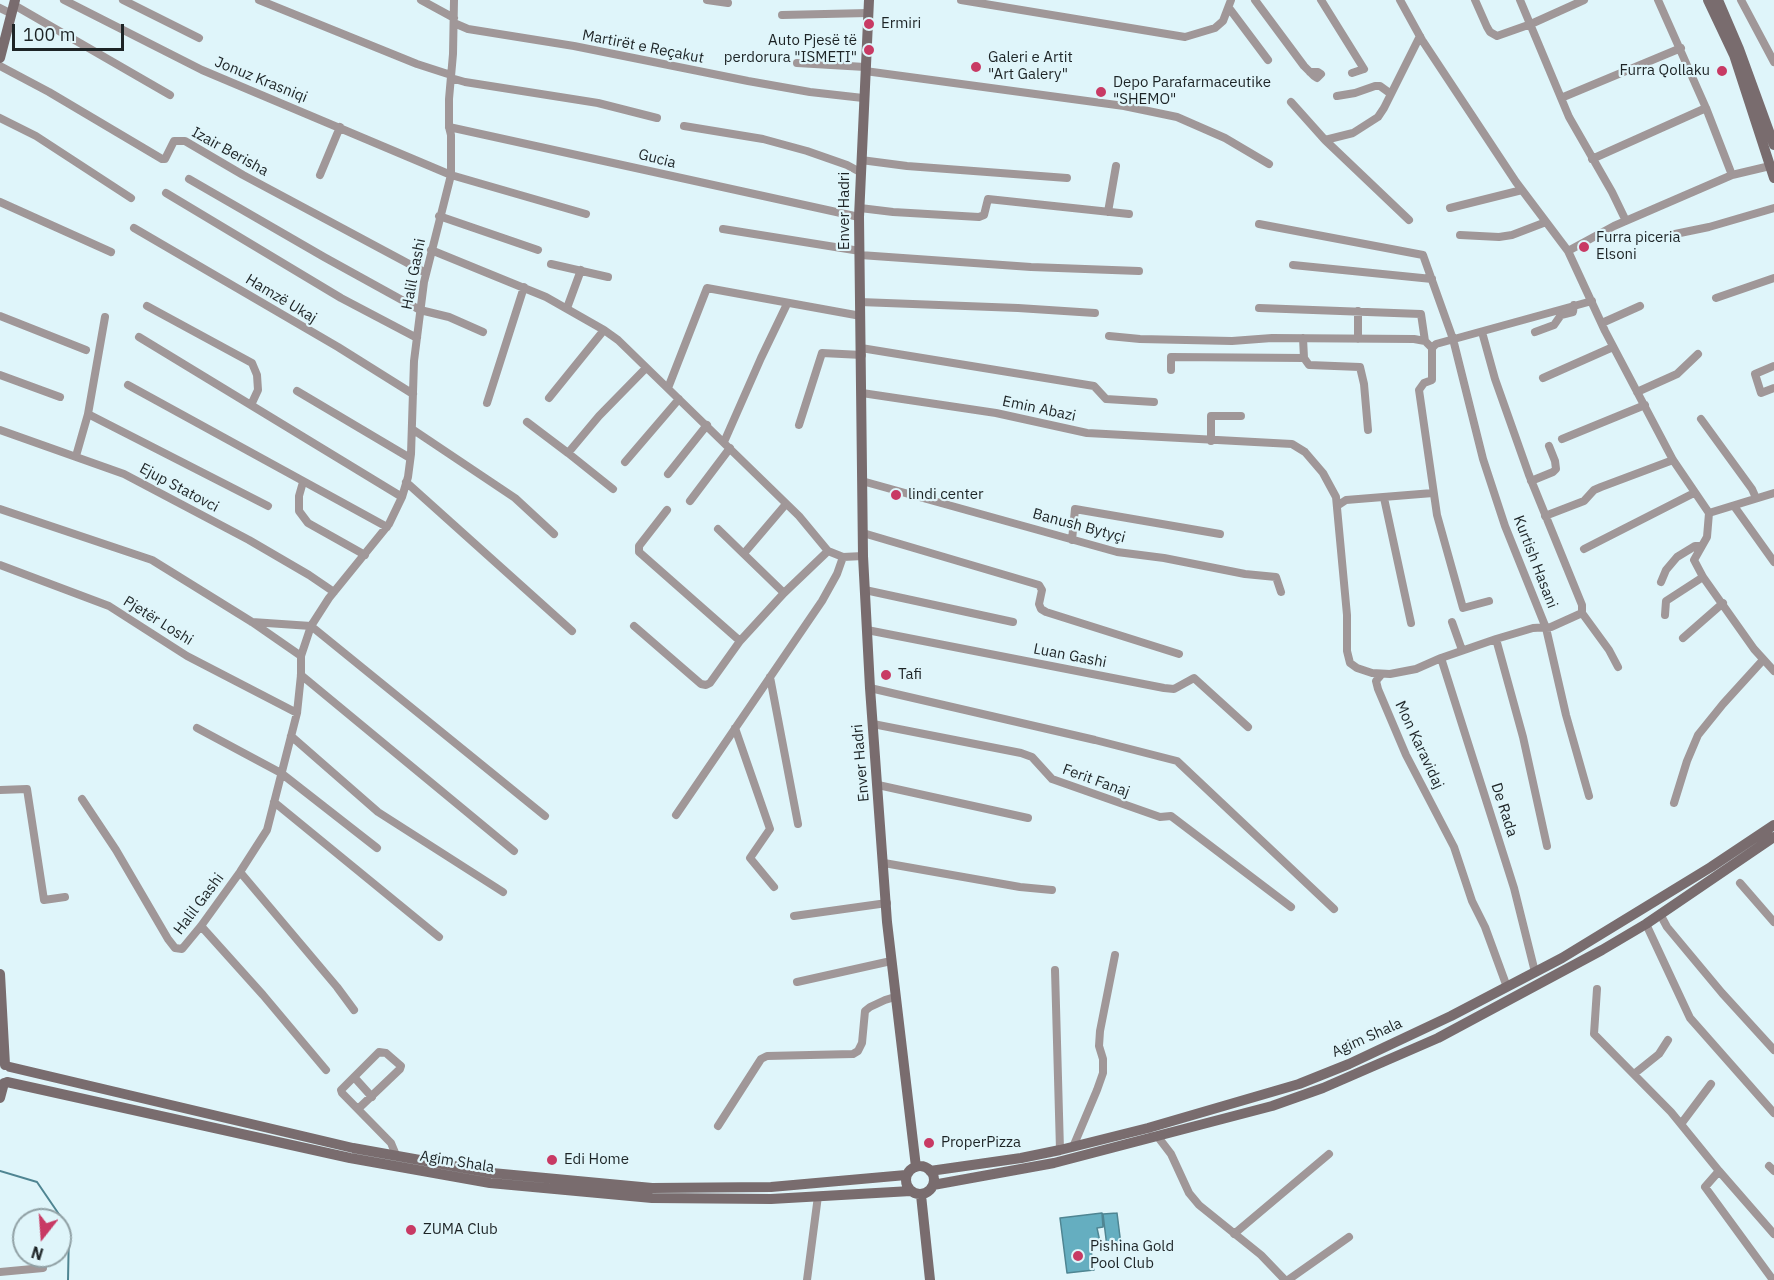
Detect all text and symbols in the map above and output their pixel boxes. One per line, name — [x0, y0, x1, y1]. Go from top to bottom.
scale bar — [15, 12, 128, 50]
place label: Ermiri — [881, 15, 921, 33]
marker: Ermiri — [862, 17, 876, 31]
text: 100 m — [23, 23, 75, 46]
street label: Martirët e Reçakut — [581, 26, 705, 68]
place label: Auto Pjesë të perdorura "ISMETI" — [724, 32, 857, 67]
marker: Auto Pjesë të perdorura "ISMETI" — [862, 43, 876, 57]
place label: Galeri e Artit "Art Galery" — [988, 49, 1073, 84]
street label: Jonuz Krasniqi — [212, 53, 310, 107]
marker: Galeri e Artit "Art Galery" — [969, 60, 983, 74]
place label: Furra Qollaku — [1620, 62, 1710, 80]
marker: Furra Qollaku — [1715, 64, 1729, 78]
place label: Depo Parafarmaceutike "SHEMO" — [1113, 74, 1271, 109]
marker: Depo Parafarmaceutike "SHEMO" — [1094, 85, 1108, 99]
street label: Izair Berisha — [189, 124, 271, 180]
street label: Gucia — [636, 146, 678, 172]
street label: Enver Hadri — [836, 172, 854, 250]
place label: Furra piceria Elsoni — [1596, 229, 1680, 264]
street label: Halil Gashi — [398, 237, 430, 311]
marker: Furra piceria Elsoni — [1577, 240, 1591, 254]
street label: Hamzë Ukaj — [242, 271, 320, 327]
street label: Emin Abazi — [1001, 392, 1077, 426]
street label: Ejup Statovci — [136, 460, 222, 516]
place label: lindi center — [908, 486, 983, 504]
marker: lindi center — [889, 488, 903, 502]
street label: Banush Bytyçi — [1031, 505, 1127, 547]
street label: Kurtish Hasani — [1509, 513, 1561, 611]
street label: Pjetër Loshi — [120, 592, 196, 650]
street label: Luan Gashi — [1032, 640, 1108, 672]
place label: Tafi — [898, 666, 922, 684]
marker: Tafi — [879, 668, 893, 682]
street label: Mon Karavidaj — [1391, 698, 1447, 792]
street label: Enver Hadri — [849, 723, 873, 803]
street label: Ferit Fanaj — [1060, 761, 1132, 801]
street label: De Rada — [1487, 781, 1521, 839]
street label: Halil Gashi — [170, 870, 228, 938]
street label: Agim Shala — [1329, 1014, 1405, 1062]
place label: ProperPizza — [941, 1134, 1021, 1152]
marker: ProperPizza — [922, 1136, 936, 1150]
street label: Agim Shala — [418, 1147, 496, 1177]
place label: Edi Home — [564, 1151, 629, 1169]
marker: Edi Home — [545, 1153, 559, 1167]
north arrow — [12, 1208, 72, 1268]
place label: ZUMA Club — [423, 1221, 498, 1239]
marker: ZUMA Club — [404, 1223, 418, 1237]
place label: Pishina Gold Pool Club — [1090, 1238, 1174, 1273]
text: N — [29, 1242, 46, 1265]
marker: Pishina Gold Pool Club — [1071, 1249, 1085, 1263]

